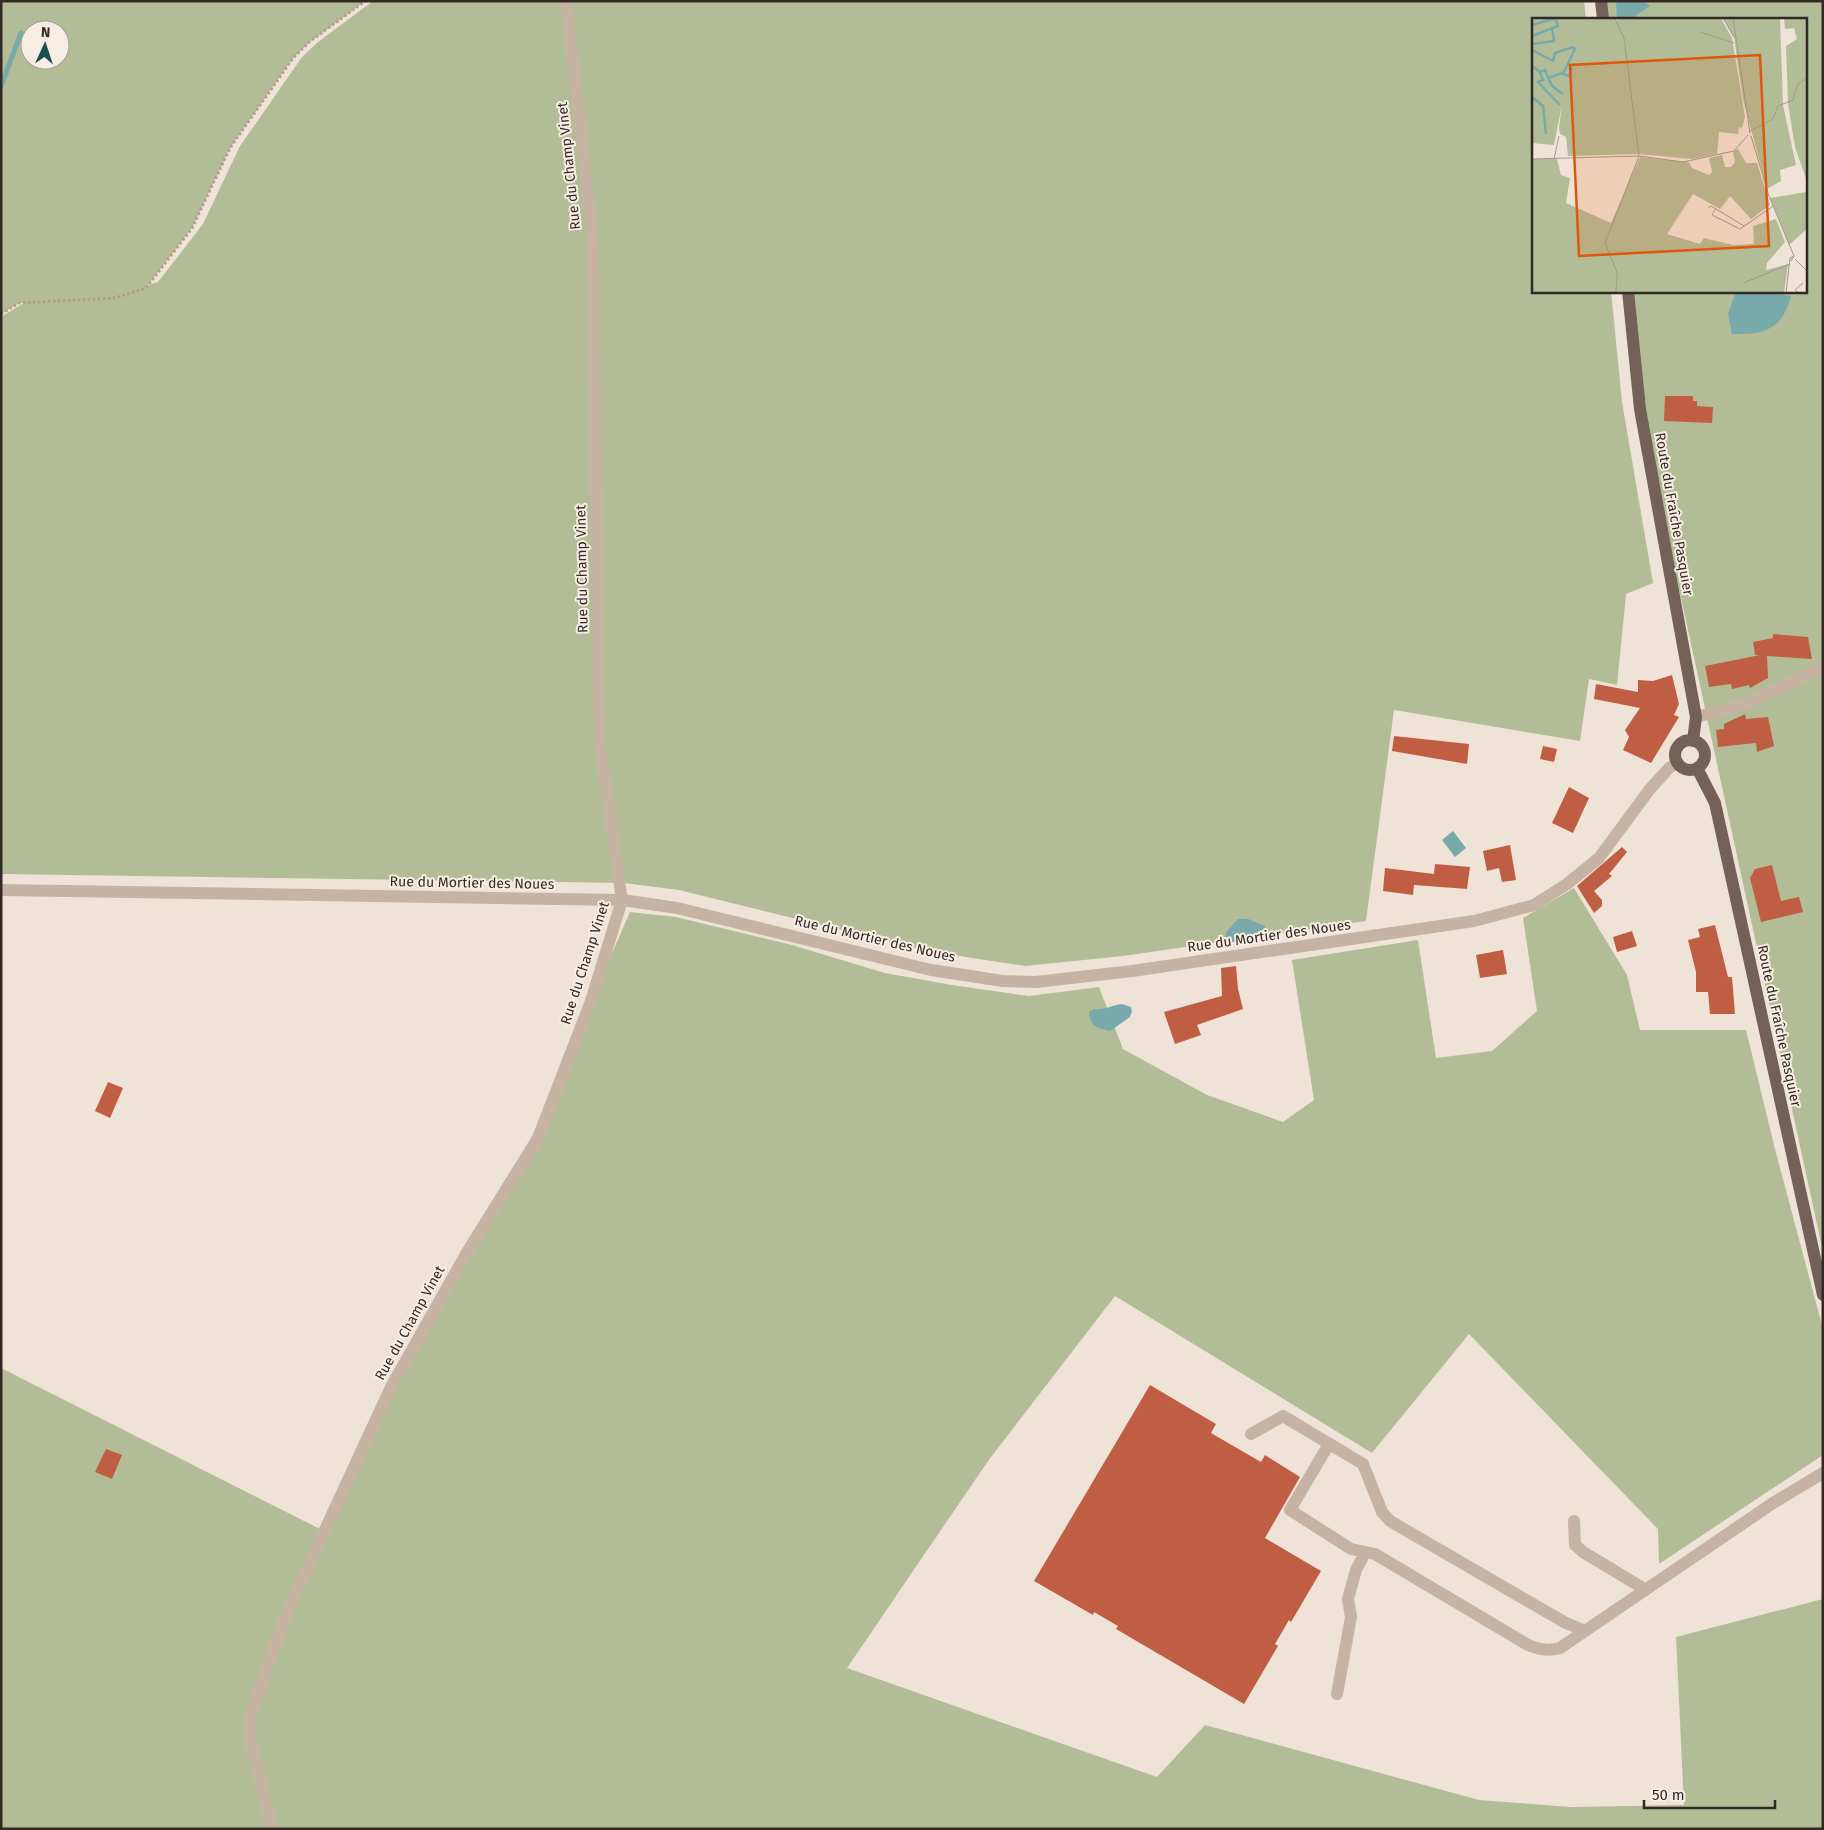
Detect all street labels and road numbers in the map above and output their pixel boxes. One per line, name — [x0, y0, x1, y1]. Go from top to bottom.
street label: Rue du Champ Vinet — [554, 100, 584, 231]
street label: Route du Fraîche Pasquier — [1651, 431, 1697, 597]
street label: Rue du Champ Vinet — [572, 504, 592, 633]
street label: Rue du Mortier des Noues — [390, 873, 555, 893]
street label: Rue du Champ Vinet — [557, 898, 613, 1027]
street label: Rue du Mortier des Noues — [793, 912, 958, 966]
street label: Rue du Mortier des Noues — [1186, 916, 1352, 956]
street label: Route du Fraîche Pasquier — [1754, 944, 1805, 1109]
street label: Rue du Champ Vinet — [371, 1262, 449, 1383]

